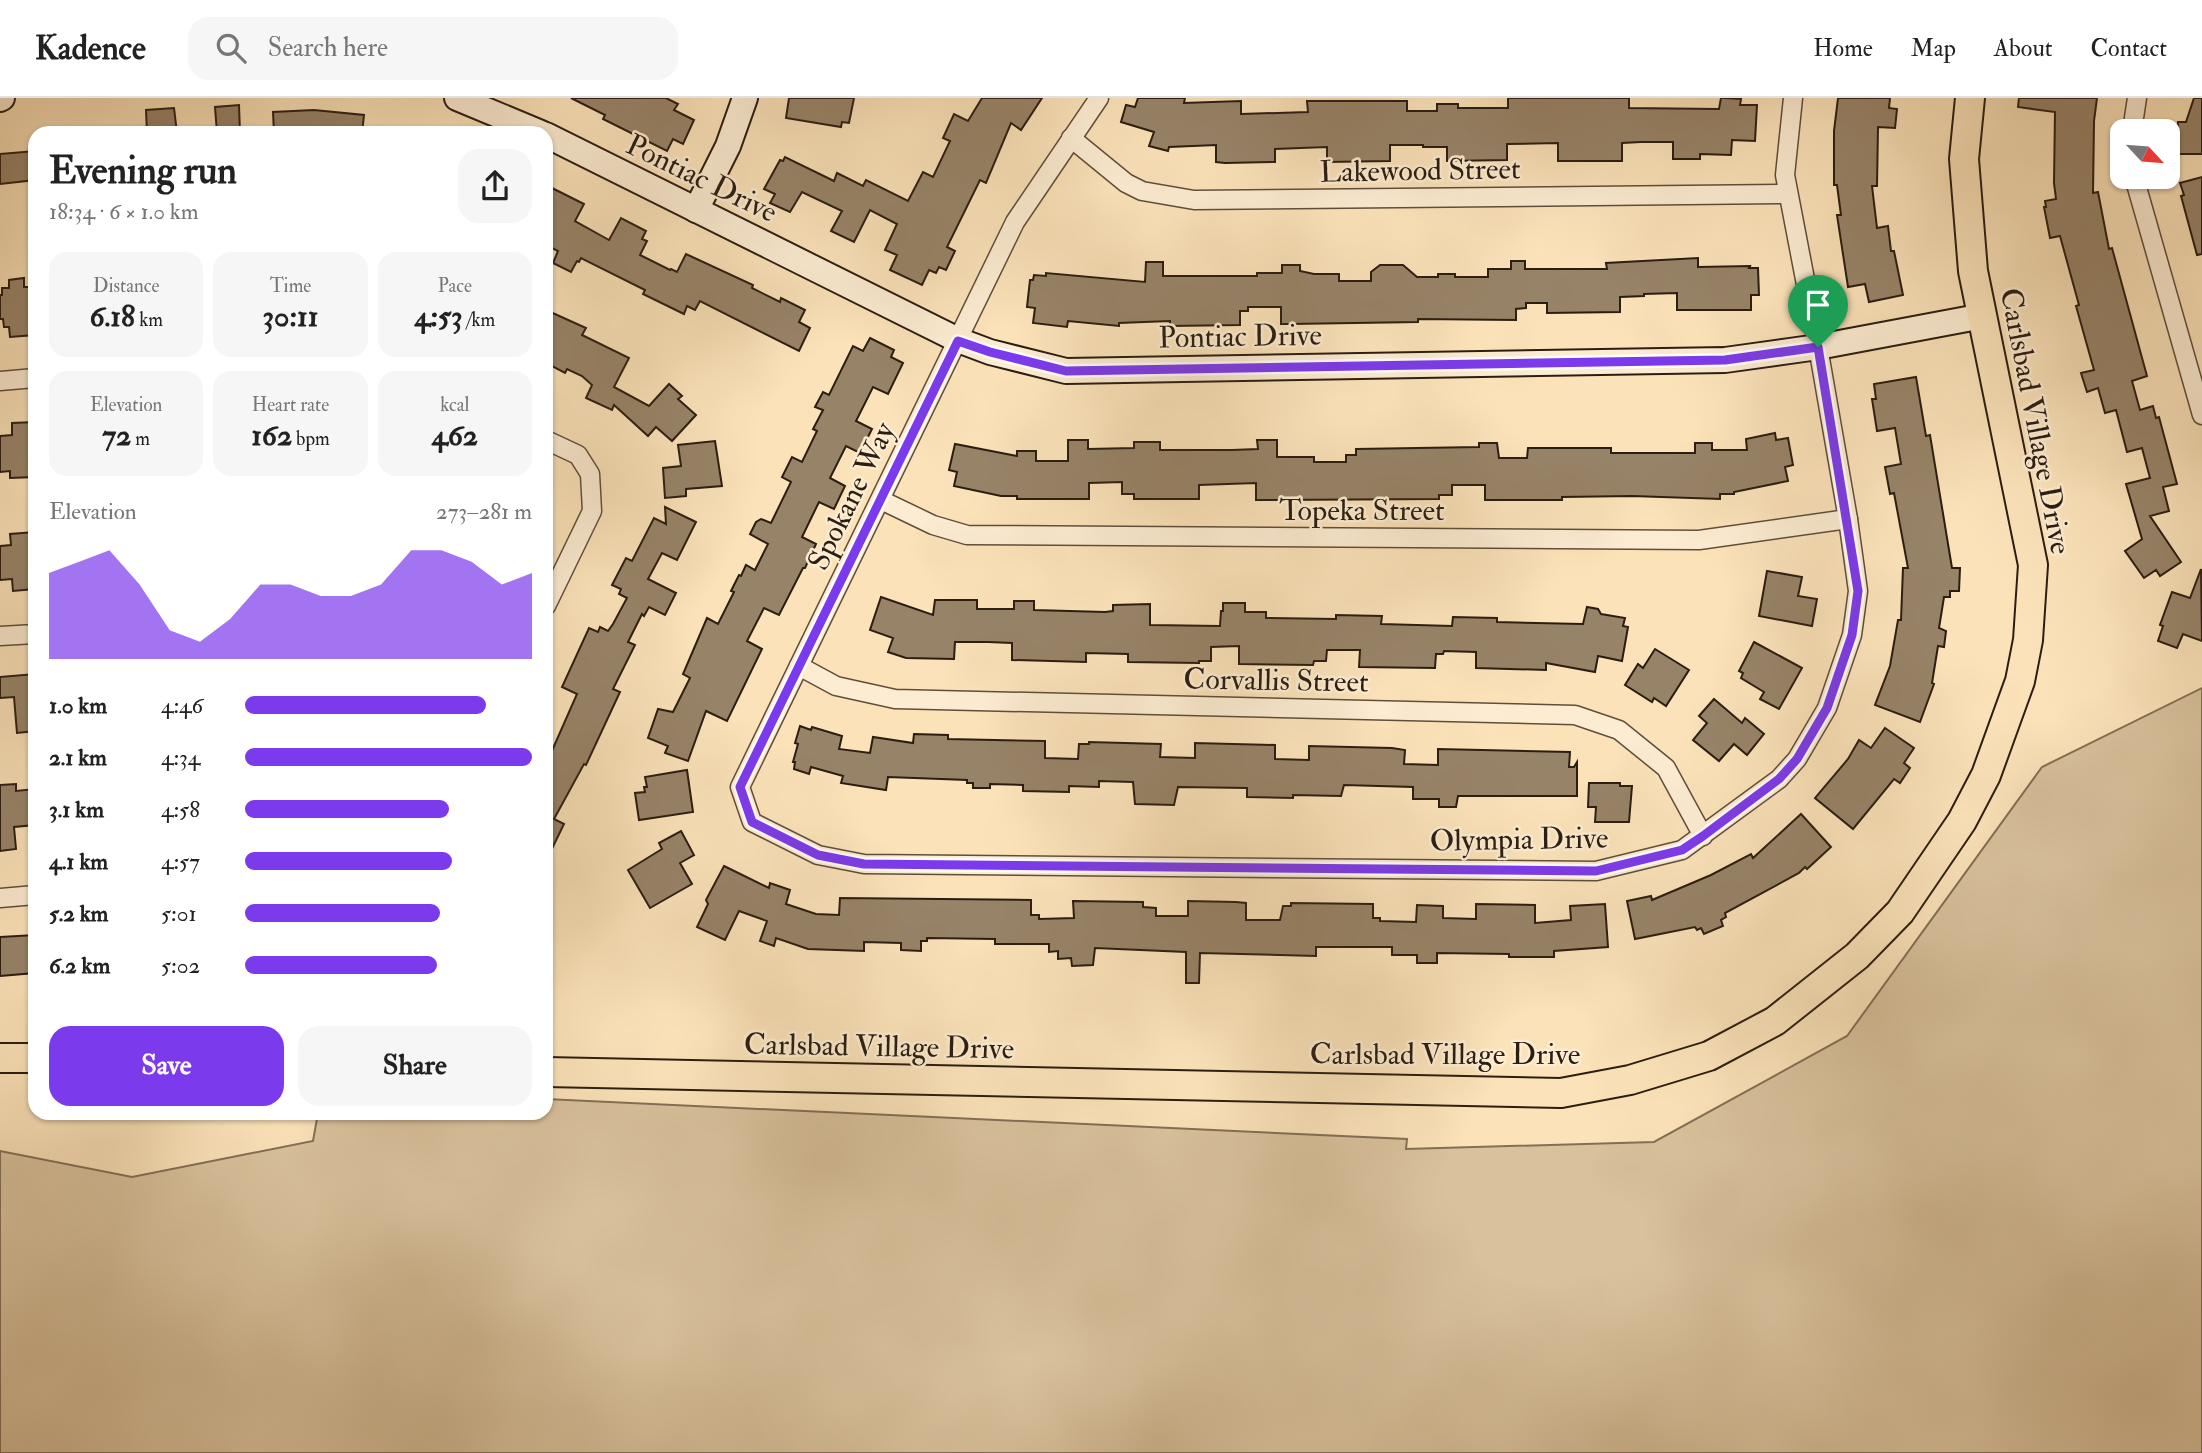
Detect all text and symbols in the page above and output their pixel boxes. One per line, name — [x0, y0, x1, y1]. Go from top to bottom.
search box — [188, 17, 678, 80]
text: Kadence — [35, 28, 146, 69]
icon: search — [212, 29, 250, 67]
text: Search here — [268, 32, 388, 64]
text: Home — [1813, 33, 1873, 64]
text: Map — [1911, 33, 1956, 64]
text: About — [1994, 33, 2053, 64]
text: Contact — [2091, 33, 2167, 64]
north arrow — [2110, 119, 2180, 189]
map controls — [2110, 119, 2180, 189]
street label: Pontiac Drive — [620, 126, 783, 231]
text: Evening run — [49, 147, 237, 195]
button: share — [458, 149, 532, 223]
street label: Lakewood Street — [1319, 150, 1521, 191]
text: 18:34 · 6 × 1.0 km — [49, 197, 199, 226]
text: Distance — [93, 274, 159, 298]
text: Time — [270, 274, 311, 298]
text: Pace — [438, 274, 472, 298]
pin — [1788, 275, 1848, 347]
street label: Carlsbad Village Drive — [1992, 285, 2079, 557]
icon: arrive — [1799, 286, 1837, 324]
text: 6.18 — [89, 298, 135, 335]
text: 30:11 — [263, 298, 318, 335]
text: 4:53 — [414, 298, 463, 335]
text: km — [135, 308, 163, 332]
text: /km — [463, 308, 495, 332]
street label: Pontiac Drive — [1158, 317, 1322, 356]
text: Elevation — [90, 393, 162, 417]
text: Heart rate — [252, 393, 329, 417]
text: kcal — [440, 393, 469, 417]
street label: Spokane Way — [800, 415, 904, 576]
text: 72 — [102, 417, 131, 454]
text: 162 — [251, 417, 292, 454]
text: 462 — [432, 417, 478, 454]
text: m — [131, 427, 150, 451]
text: bpm — [292, 427, 330, 451]
street label: Topeka Street — [1279, 492, 1445, 529]
text: Elevation — [49, 497, 137, 526]
text: 273–281 m — [436, 497, 532, 526]
street label: Corvallis Street — [1183, 660, 1369, 701]
text: 1.0 km — [49, 691, 107, 720]
text: 4:46 — [161, 691, 203, 720]
text: 2.1 km — [49, 743, 107, 772]
text: 4:34 — [161, 743, 200, 772]
text: 3.1 km — [49, 795, 104, 824]
text: 4:58 — [161, 795, 200, 824]
street label: Olympia Drive — [1429, 819, 1609, 860]
text: 4.1 km — [49, 847, 108, 876]
text: 4:57 — [161, 847, 200, 876]
text: 5.2 km — [49, 899, 108, 928]
text: 5:01 — [161, 899, 197, 928]
text: 6.2 km — [49, 951, 110, 980]
text: 5:02 — [161, 951, 200, 980]
button: Save — [49, 1026, 284, 1106]
button: Share — [298, 1026, 532, 1106]
street label: Carlsbad Village Drive — [743, 1026, 1015, 1067]
street label: Carlsbad Village Drive — [1310, 1036, 1580, 1073]

